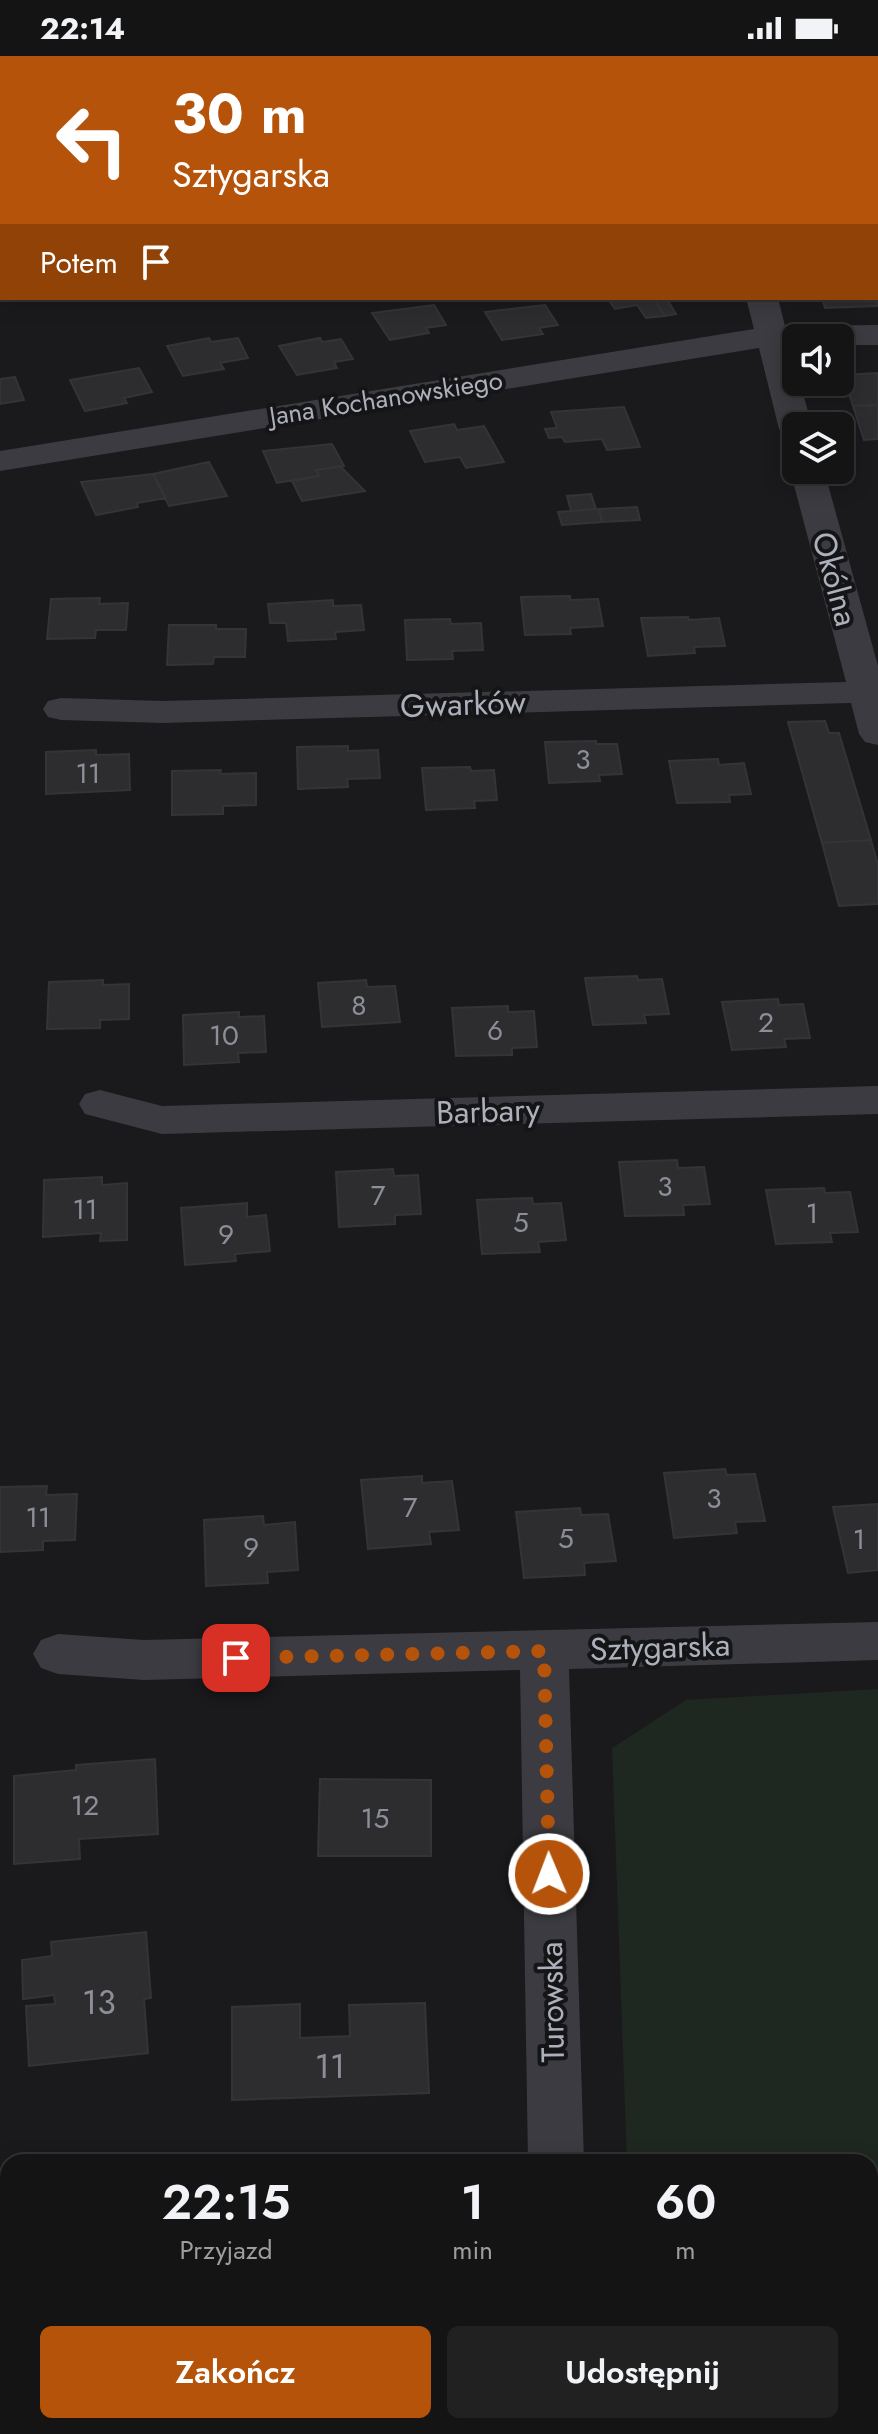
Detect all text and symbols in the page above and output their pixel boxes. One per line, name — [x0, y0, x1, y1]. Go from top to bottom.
text: 22:14 — [40, 7, 125, 50]
text: 30 m — [172, 73, 307, 154]
icon: left — [40, 88, 144, 192]
text: Sztygarska — [172, 148, 330, 200]
icon: arrive — [134, 240, 178, 284]
text: Potem — [40, 241, 118, 284]
map controls — [782, 324, 854, 484]
button: sound — [782, 324, 854, 396]
street label: Jana Kochanowskiego — [264, 361, 505, 436]
button: layers — [782, 412, 854, 484]
street label: Okólna — [800, 527, 870, 631]
street label: Gwarków — [399, 679, 527, 729]
house number: 3 — [575, 739, 591, 780]
house number: 11 — [75, 753, 101, 794]
house number: 8 — [351, 985, 367, 1026]
house number: 2 — [758, 1002, 774, 1043]
house number: 6 — [487, 1010, 503, 1051]
house number: 10 — [209, 1015, 239, 1056]
street label: Barbary — [435, 1086, 542, 1136]
house number: 3 — [657, 1166, 673, 1207]
house number: 7 — [371, 1175, 386, 1216]
house number: 11 — [72, 1189, 98, 1230]
house number: 1 — [806, 1193, 818, 1234]
house number: 5 — [513, 1202, 529, 1243]
house number: 9 — [218, 1214, 234, 1255]
house number: 3 — [706, 1478, 722, 1519]
house number: 7 — [403, 1487, 418, 1528]
house number: 11 — [25, 1497, 51, 1538]
house number: 5 — [558, 1518, 574, 1559]
house number: 1 — [853, 1519, 865, 1560]
house number: 9 — [243, 1527, 259, 1568]
street label: Sztygarska — [589, 1622, 731, 1672]
pin — [202, 1624, 270, 1692]
icon: arrive — [214, 1636, 258, 1680]
house number: 12 — [71, 1785, 99, 1826]
house number: 15 — [361, 1798, 389, 1839]
position arrow — [507, 1832, 591, 1916]
street label: Turowska — [528, 1941, 576, 2063]
house number: 13 — [82, 1978, 116, 2027]
house number: 11 — [315, 2042, 345, 2091]
text: 22:15 — [162, 2168, 291, 2237]
text: 1 — [461, 2168, 484, 2237]
text: 60 — [655, 2168, 716, 2237]
text: Przyjazd — [180, 2231, 273, 2269]
text: min — [452, 2231, 493, 2269]
text: m — [675, 2231, 696, 2269]
button: Zakończ — [40, 2326, 431, 2418]
button: Udostępnij — [447, 2326, 838, 2418]

